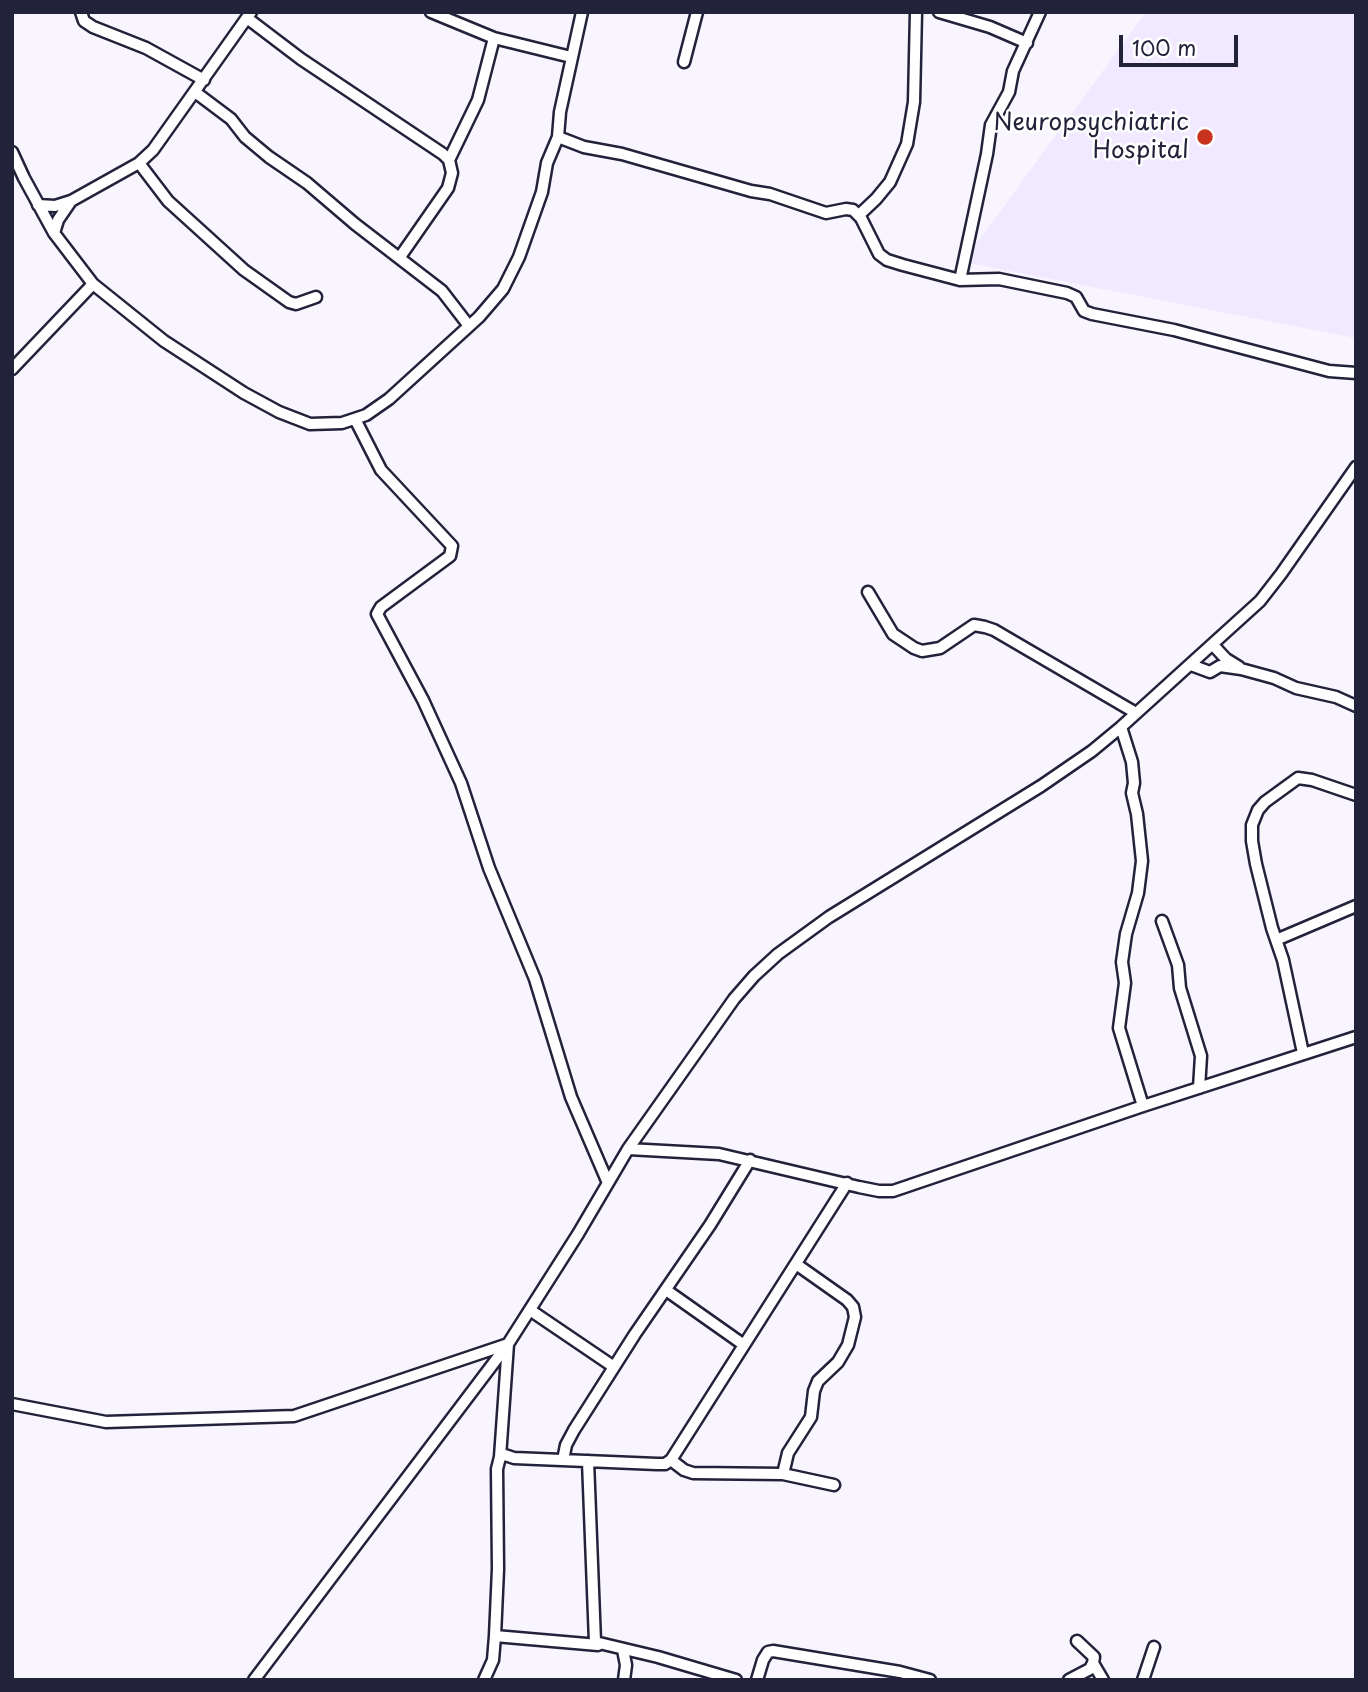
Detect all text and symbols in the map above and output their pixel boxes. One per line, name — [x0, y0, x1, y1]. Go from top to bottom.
scale bar — [1123, 21, 1242, 65]
text: 100 m — [1132, 31, 1196, 63]
place label: Neuropsychiatric Hospital — [993, 109, 1189, 165]
marker: Neuropsychiatric Hospital — [1195, 127, 1215, 147]

